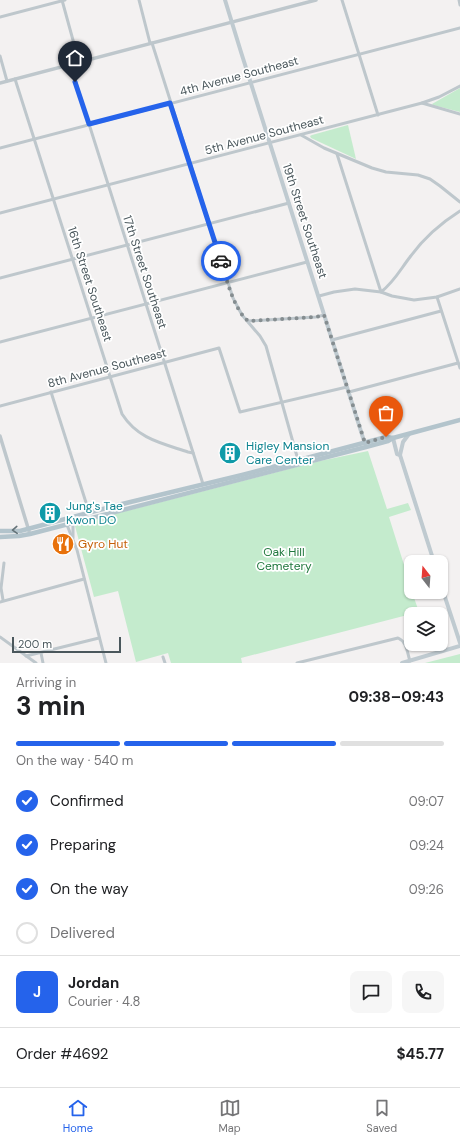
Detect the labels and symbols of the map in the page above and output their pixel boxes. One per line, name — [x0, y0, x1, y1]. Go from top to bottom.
pin — [58, 41, 92, 82]
street label: 4th Avenue Southeast — [178, 52, 300, 100]
street label: 5th Avenue Southeast — [203, 111, 325, 159]
street label: 19th Street Southeast — [279, 162, 331, 281]
street label: 17th Street Southeast — [119, 213, 171, 331]
street label: 16th Street Southeast — [64, 225, 116, 344]
courier — [201, 241, 241, 281]
street label: 8th Avenue Southeast — [46, 344, 168, 392]
pin — [369, 396, 403, 437]
place label: Higley Mansion Care Center — [246, 438, 329, 468]
building icon: Higley Mansion Care Center — [217, 440, 243, 466]
place label: Jung's Tae Kwon DO — [66, 498, 123, 528]
building icon: Jung's Tae Kwon DO — [37, 500, 63, 526]
one-way arrow — [12, 526, 18, 535]
restaurant icon: Gyro Hut — [50, 531, 76, 557]
place label: Gyro Hut — [78, 536, 128, 552]
park label: Oak Hill Cemetery — [256, 544, 312, 574]
north arrow — [404, 555, 448, 599]
scale bar — [12, 635, 121, 654]

